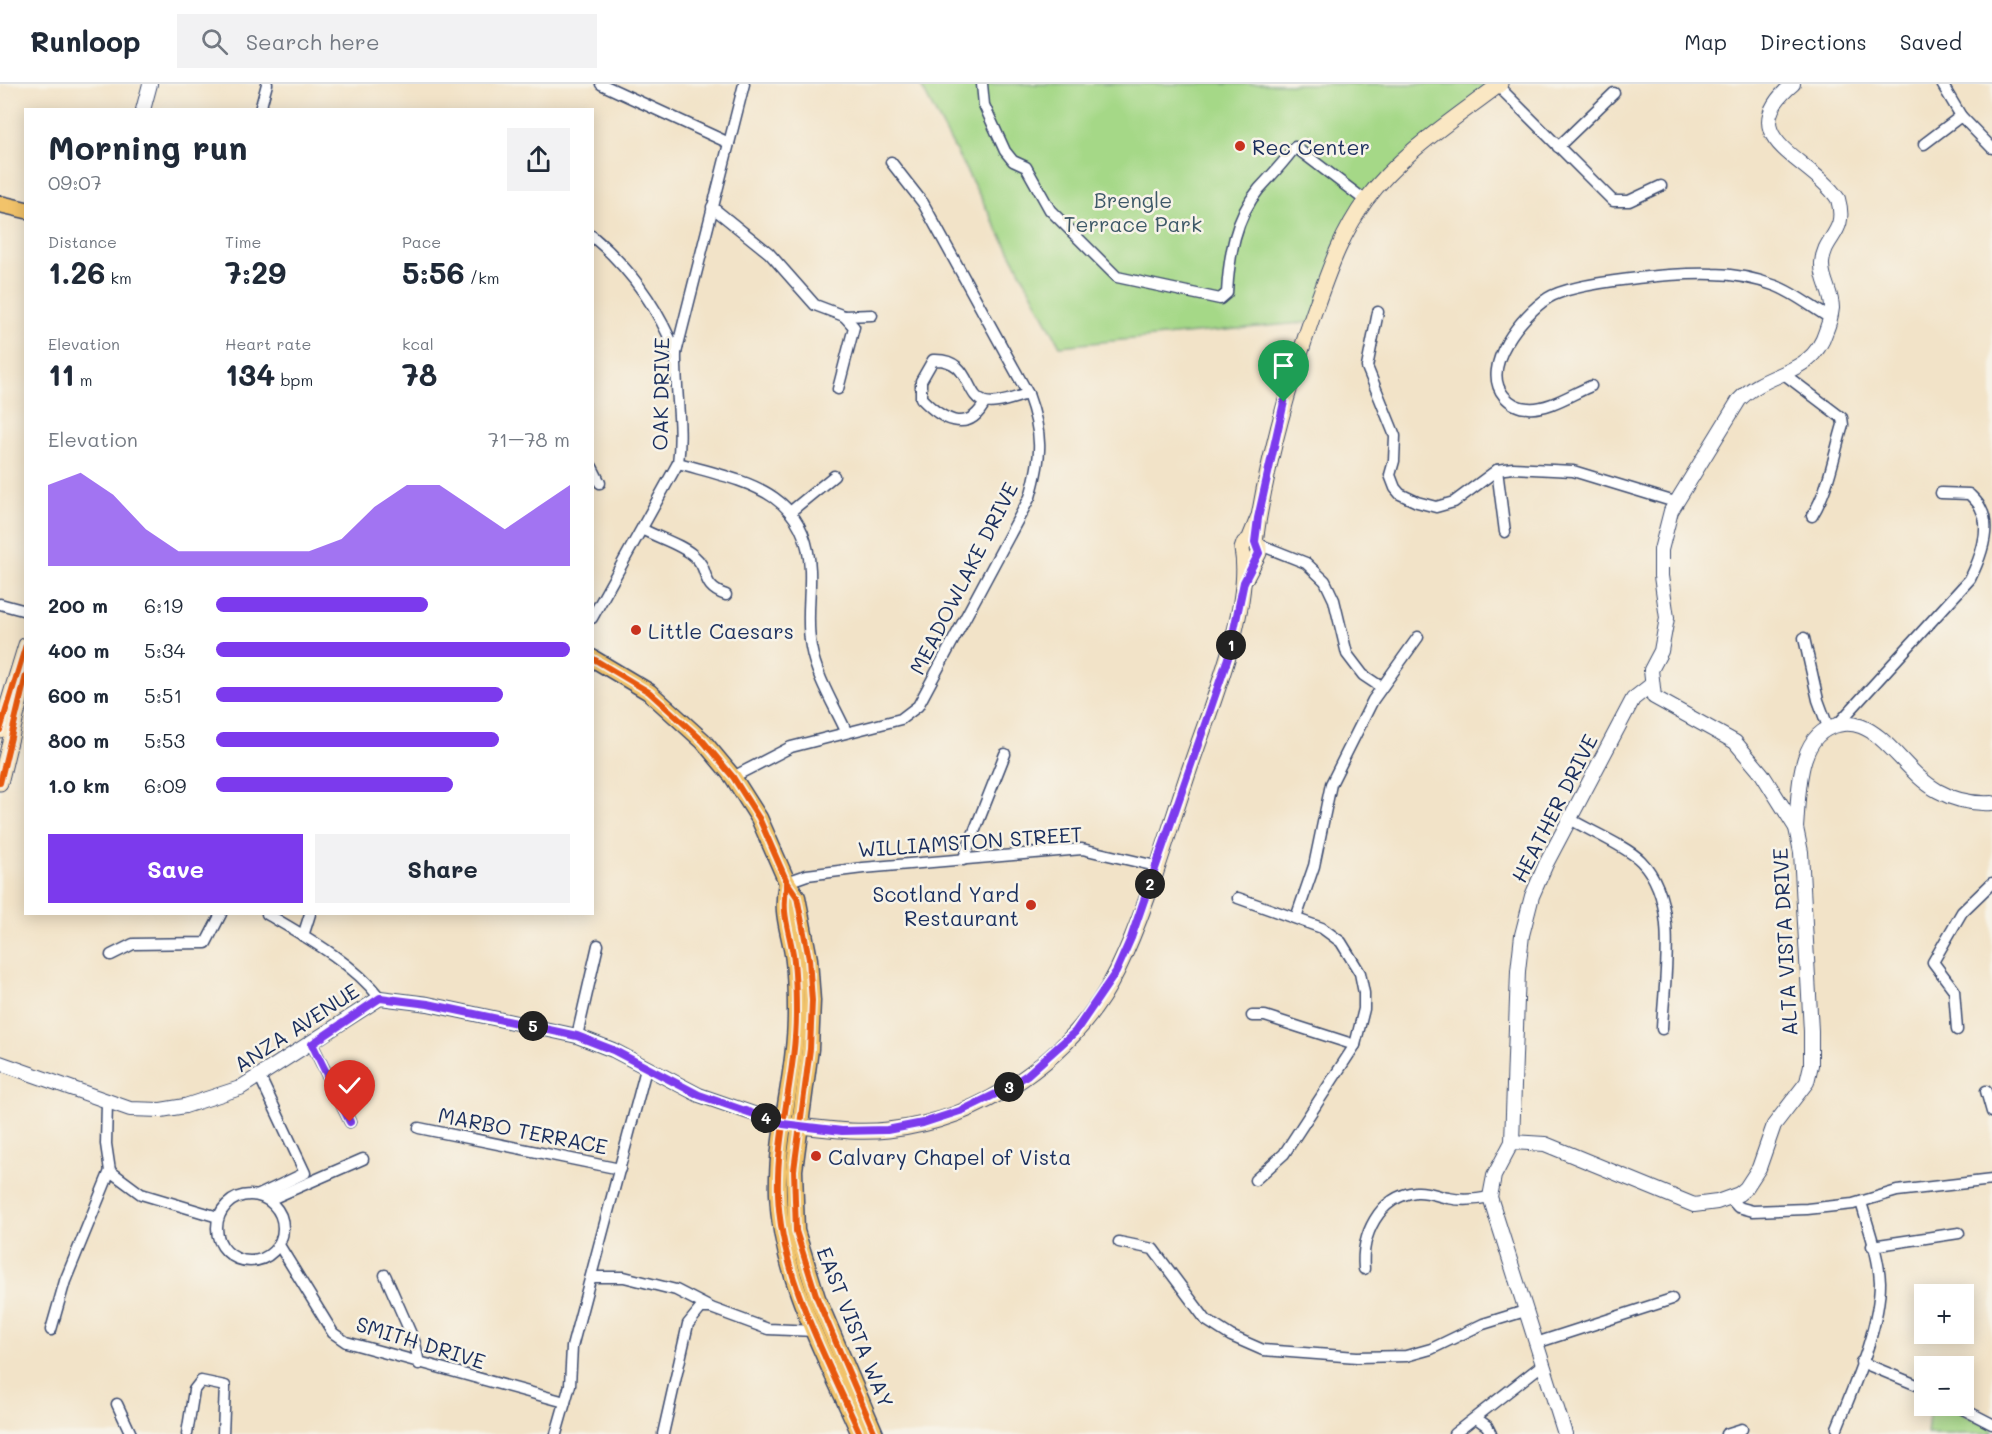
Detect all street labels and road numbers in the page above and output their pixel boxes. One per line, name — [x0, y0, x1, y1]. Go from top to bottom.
street label: OAK DRIVE — [646, 337, 674, 451]
street label: MEADOWLAKE DRIVE — [903, 477, 1023, 679]
street label: HEATHER DRIVE — [1505, 729, 1603, 887]
street label: WILLIAMSTON STREET — [857, 820, 1083, 862]
street label: ALTA VISTA DRIVE — [1766, 847, 1802, 1037]
street label: ANZA AVENUE — [228, 976, 364, 1078]
street label: MARBO TERRACE — [436, 1100, 610, 1160]
street label: EAST VISTA WAY — [811, 1243, 901, 1411]
street label: SMITH DRIVE — [353, 1310, 489, 1374]

